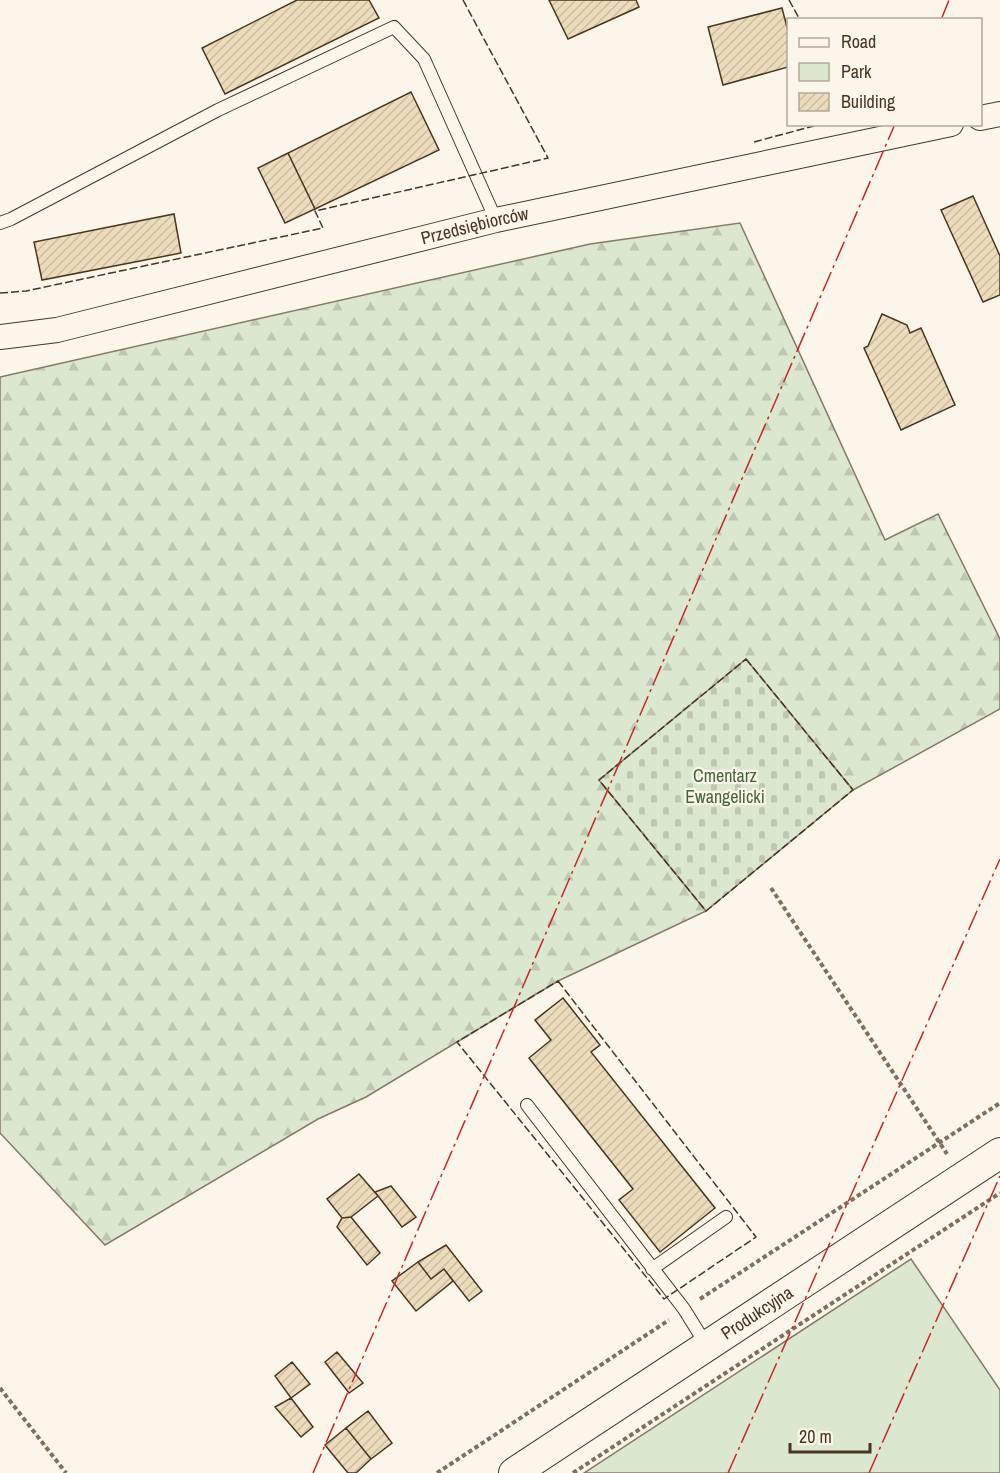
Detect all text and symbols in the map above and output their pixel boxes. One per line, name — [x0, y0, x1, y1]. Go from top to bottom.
legend — [787, 18, 982, 126]
text: Road — [841, 29, 876, 54]
text: Park — [841, 59, 872, 84]
text: Building — [841, 89, 896, 114]
street label: Przedsiębiorców — [418, 200, 531, 250]
park label: Cmentarz Ewangelicki — [685, 763, 765, 809]
street label: Produkcyjna — [716, 1280, 798, 1345]
scale bar — [790, 1416, 870, 1454]
text: 20 m — [799, 1424, 832, 1449]

